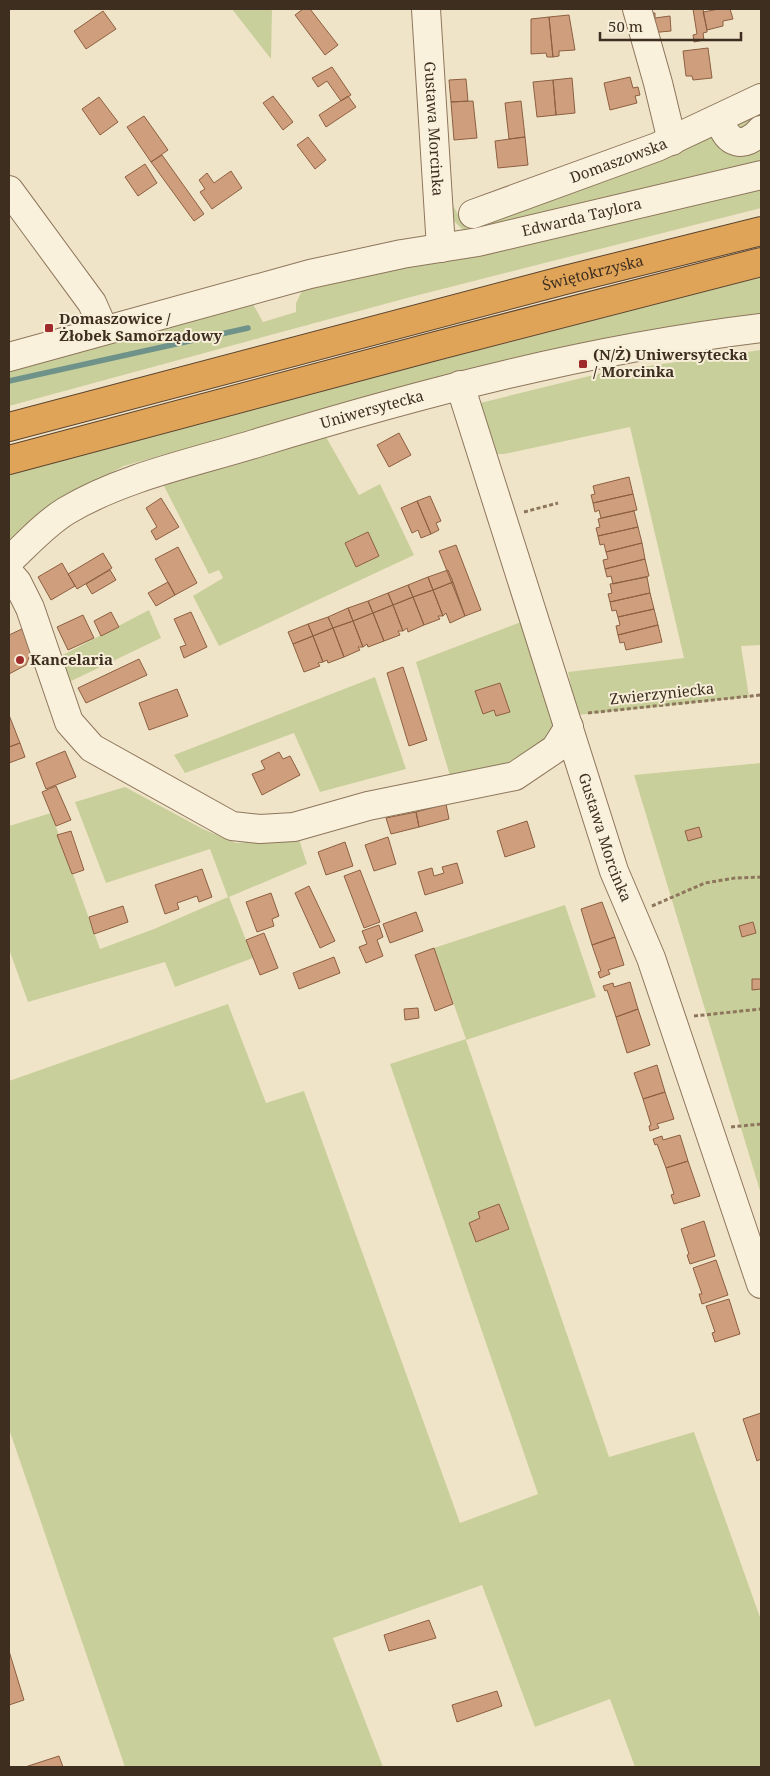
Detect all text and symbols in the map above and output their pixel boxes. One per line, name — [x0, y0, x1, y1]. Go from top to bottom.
scale bar — [600, 10, 741, 42]
text: 50 m — [608, 16, 643, 36]
street label: Gustawa Morcinka — [420, 61, 449, 197]
street label: Domaszowska — [567, 133, 670, 187]
street label: Edwarda Taylora — [520, 193, 644, 240]
street label: Świętokrzyska — [540, 250, 646, 295]
place label: Domaszowice / Żłobek Samorządowy — [59, 308, 223, 345]
marker: Domaszowice / Żłobek Samorządowy — [43, 322, 55, 334]
place label: (N/Ż) Uniwersytecka / Morcinka — [593, 344, 748, 381]
marker: (N/Ż) Uniwersytecka / Morcinka — [577, 358, 589, 370]
street label: Uniwersytecka — [318, 385, 426, 433]
place label: Kancelaria — [30, 649, 113, 669]
marker: Kancelaria — [14, 654, 26, 666]
street label: Zwierzyniecka — [609, 678, 715, 708]
street label: Gustawa Morcinka — [575, 770, 637, 905]

